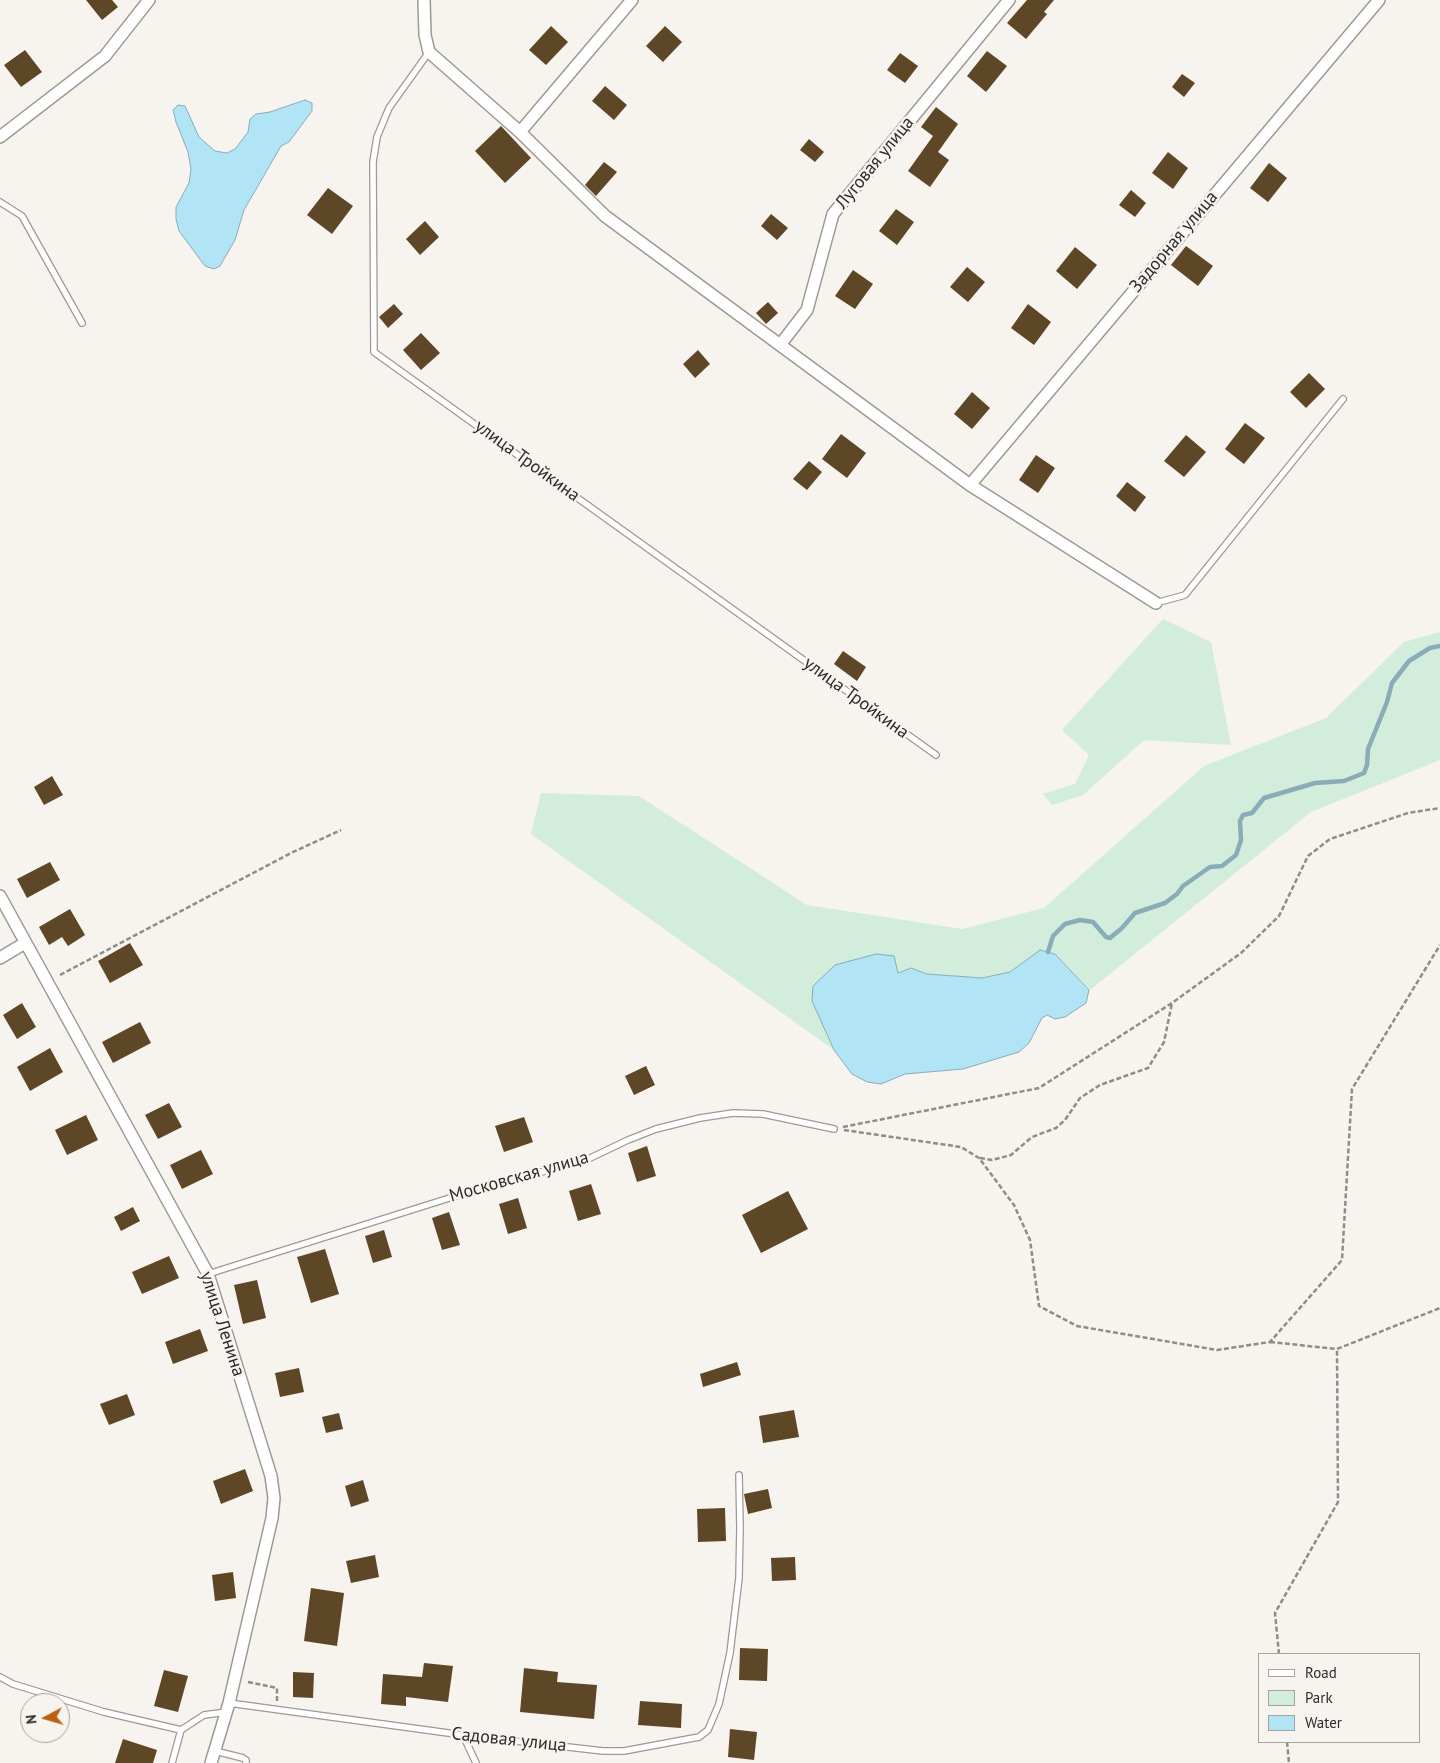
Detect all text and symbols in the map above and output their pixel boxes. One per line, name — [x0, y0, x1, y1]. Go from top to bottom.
street label: Луговая улица — [831, 112, 919, 214]
street label: Задорная улица — [1125, 187, 1223, 297]
street label: улица Тройкина — [470, 416, 584, 506]
street label: улица Тройкина — [799, 653, 913, 743]
street label: Московская улица — [447, 1147, 591, 1207]
street label: улица Ленина — [195, 1269, 249, 1379]
legend — [1258, 1653, 1420, 1743]
text: Road — [1305, 1663, 1337, 1682]
text: Park — [1305, 1688, 1333, 1707]
north arrow — [20, 1693, 70, 1743]
text: Water — [1305, 1713, 1342, 1732]
text: N — [22, 1714, 41, 1725]
street label: Садовая улица — [450, 1723, 568, 1757]

